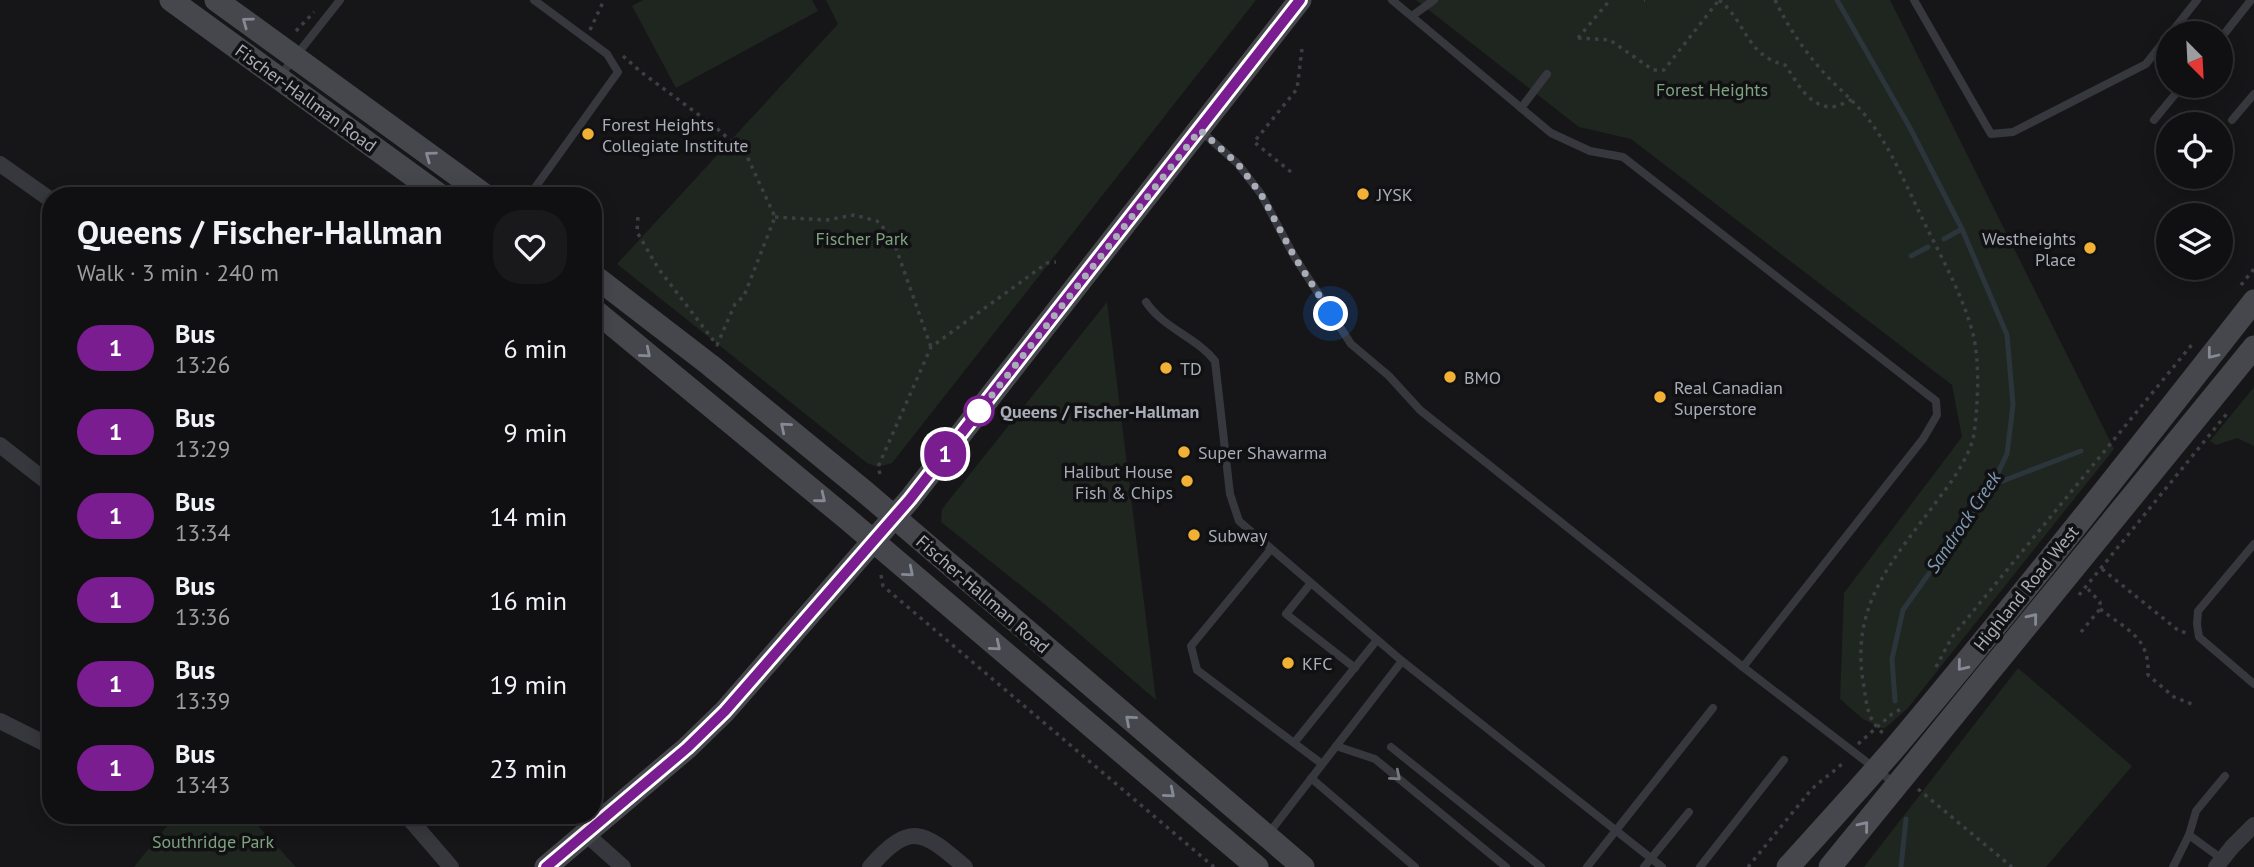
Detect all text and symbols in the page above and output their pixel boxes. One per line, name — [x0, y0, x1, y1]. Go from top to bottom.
one-way arrow — [242, 18, 254, 30]
north arrow — [2156, 21, 2233, 98]
map controls — [2156, 21, 2233, 280]
street label: Fischer-Hallman Road — [231, 39, 381, 157]
park label: Forest Heights — [1656, 78, 1768, 101]
button: locate — [2156, 112, 2233, 189]
place label: Forest Heights Collegiate Institute — [602, 113, 748, 157]
marker: Forest Heights Collegiate Institute — [580, 126, 596, 142]
one-way arrow — [426, 151, 438, 164]
place label: JYSK — [1376, 183, 1413, 206]
marker: JYSK — [1355, 186, 1371, 202]
button: layers — [2156, 203, 2233, 280]
text: Queens / Fischer-Hallman — [77, 210, 443, 253]
button: heart — [493, 210, 567, 284]
park label: Fischer Park — [816, 227, 909, 250]
place label: Westheights Place — [1982, 227, 2076, 271]
marker: Westheights Place — [2082, 240, 2098, 256]
text: Walk · 3 min · 240 m — [77, 258, 279, 287]
your location — [1313, 296, 1348, 331]
text: Bus — [175, 317, 215, 350]
text: 1 — [109, 332, 122, 363]
text: 6 min — [504, 332, 567, 365]
one-way arrow — [637, 345, 650, 357]
one-way arrow — [2207, 347, 2220, 359]
text: 13:26 — [175, 350, 230, 379]
place label: TD — [1180, 357, 1202, 380]
marker: TD — [1158, 360, 1174, 376]
place label: BMO — [1464, 366, 1501, 389]
marker: BMO — [1442, 369, 1458, 385]
place label: Real Canadian Superstore — [1674, 376, 1783, 420]
marker: Real Canadian Superstore — [1652, 389, 1668, 405]
marker: Queens / Fischer-Hallman — [964, 396, 994, 426]
place label: Queens / Fischer-Hallman — [1000, 400, 1199, 423]
text: Bus — [175, 401, 215, 434]
text: 1 — [109, 416, 122, 447]
text: 9 min — [504, 416, 567, 449]
one-way arrow — [781, 423, 794, 435]
line badge: 1 — [922, 431, 968, 477]
text: 13:29 — [175, 434, 230, 463]
text: 1 — [938, 438, 952, 469]
place label: Super Shawarma — [1198, 441, 1327, 464]
marker: Super Shawarma — [1176, 444, 1192, 460]
place label: Halibut House Fish & Chips — [1063, 460, 1173, 504]
water label: Sandrock Creek — [1920, 465, 2007, 577]
marker: Halibut House Fish & Chips — [1179, 473, 1195, 489]
text: Bus — [175, 485, 215, 518]
one-way arrow — [814, 489, 826, 502]
text: 1 — [109, 500, 122, 531]
text: 14 min — [489, 500, 567, 533]
text: 13:34 — [175, 518, 230, 547]
street label: Highland Road West — [1968, 521, 2084, 655]
place label: Subway — [1208, 524, 1268, 547]
marker: Subway — [1186, 527, 1202, 543]
street label: Fischer-Hallman Road — [912, 530, 1054, 658]
one-way arrow — [901, 564, 914, 576]
text: Bus — [175, 569, 215, 602]
text: 1 — [109, 584, 122, 615]
text: 16 min — [489, 584, 567, 617]
text: 13:36 — [175, 602, 230, 631]
one-way arrow — [2025, 614, 2038, 626]
one-way arrow — [988, 638, 1001, 650]
place label: KFC — [1302, 652, 1333, 675]
text: Bus — [175, 653, 215, 686]
marker: KFC — [1280, 655, 1296, 671]
one-way arrow — [1958, 657, 1970, 670]
text: 1 — [109, 668, 122, 699]
text: 19 min — [489, 668, 567, 701]
text: 13:39 — [175, 686, 230, 715]
one-way arrow — [1126, 716, 1139, 728]
text: Bus — [175, 737, 215, 770]
text: 1 — [109, 752, 122, 783]
text: 23 min — [489, 752, 567, 785]
one-way arrow — [1388, 768, 1401, 780]
text: 13:43 — [175, 770, 230, 799]
one-way arrow — [1162, 785, 1175, 797]
one-way arrow — [1856, 822, 1868, 835]
park label: Southridge Park — [152, 830, 274, 853]

